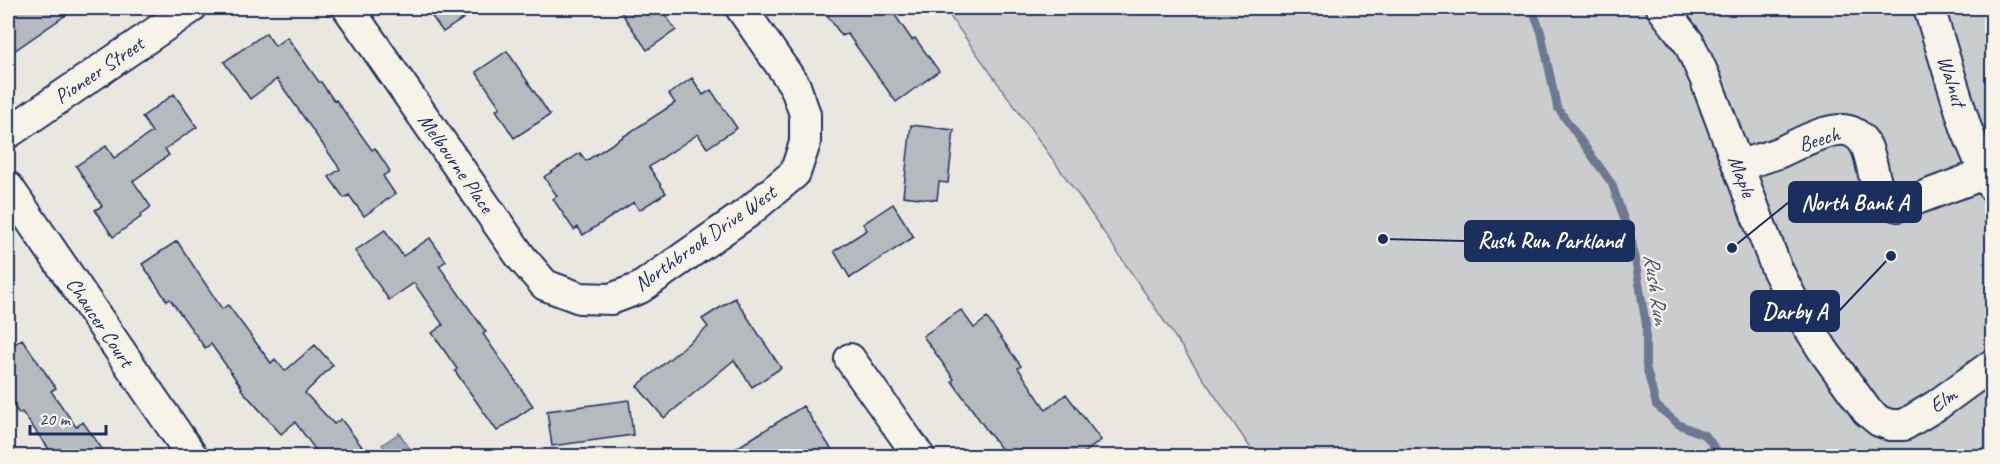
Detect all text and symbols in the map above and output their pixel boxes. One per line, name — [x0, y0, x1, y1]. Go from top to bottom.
street label: Pioneer Street — [49, 29, 150, 109]
street label: Walnut — [1932, 52, 1973, 113]
street label: Melbourne Place — [412, 108, 500, 219]
street label: Beech — [1795, 120, 1844, 158]
street label: Maple — [1722, 151, 1762, 202]
street label: Northbrook Drive West — [629, 178, 783, 297]
callout: North Bank A — [1789, 182, 1921, 222]
text: North Bank A — [1801, 189, 1911, 217]
callout: Rush Run Parkland — [1465, 221, 1634, 261]
text: Rush Run Parkland — [1478, 227, 1627, 255]
water label: Rush Run — [1637, 252, 1675, 328]
street label: Chaucer Court — [60, 272, 141, 374]
callout: Darby A — [1751, 291, 1839, 331]
text: Darby A — [1763, 298, 1829, 326]
street label: Elm — [1924, 381, 1963, 418]
scale bar — [30, 398, 106, 436]
text: 20 m — [39, 408, 72, 430]

